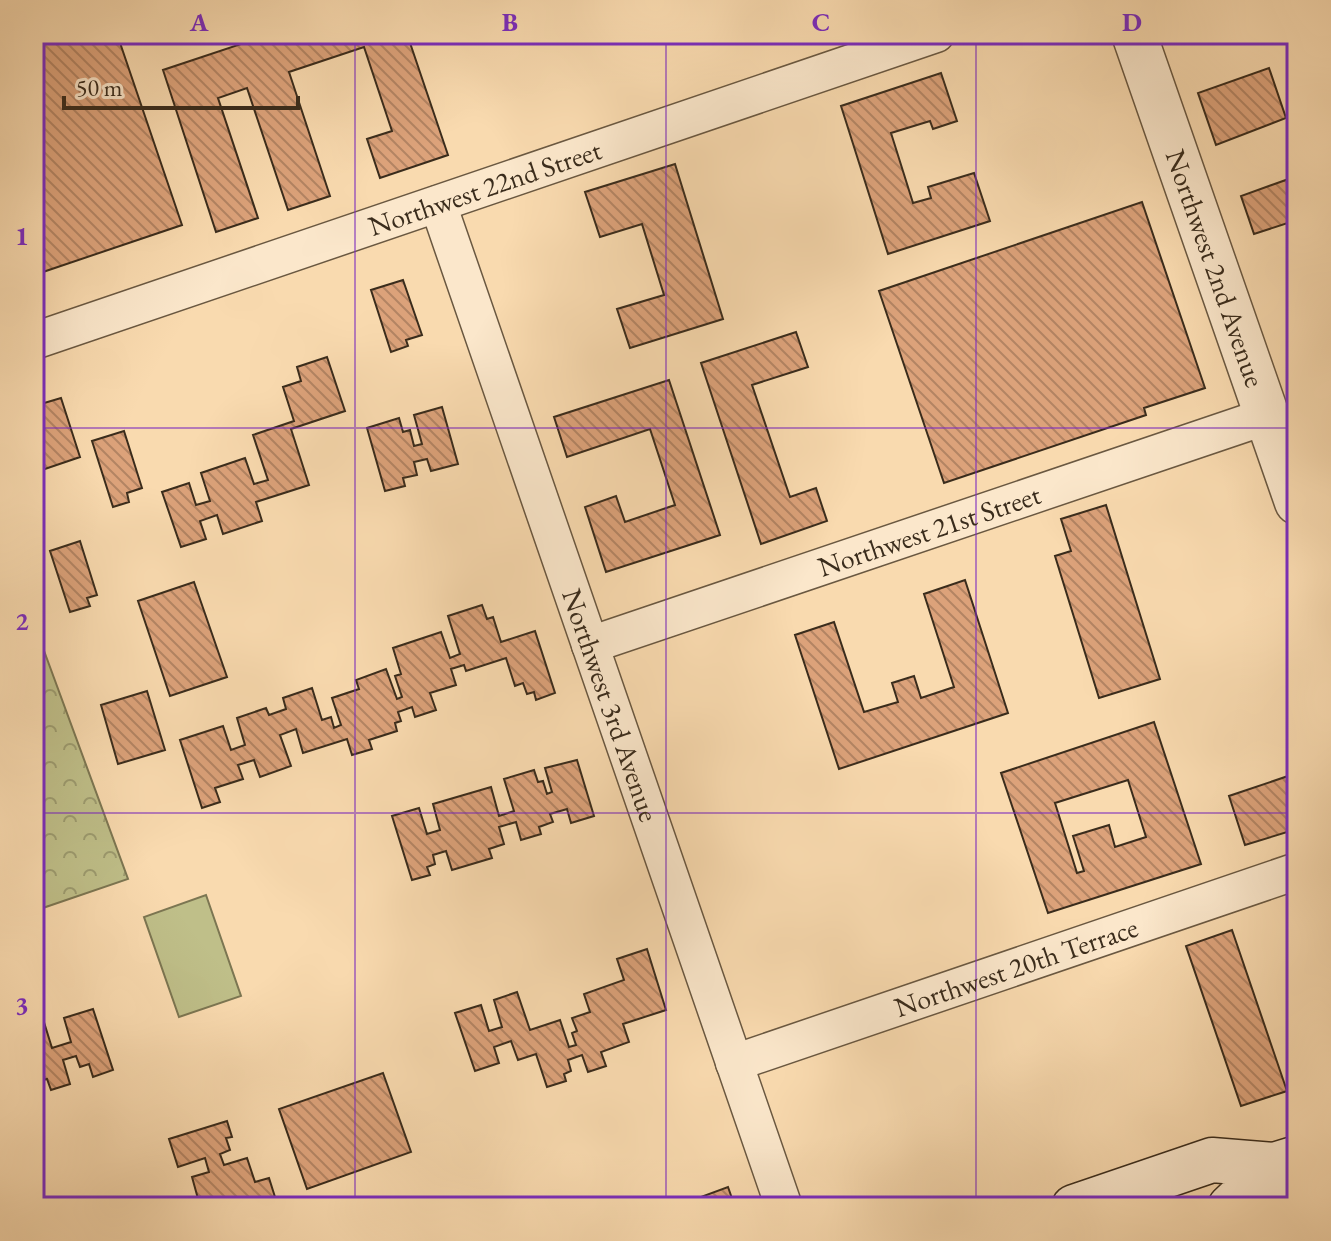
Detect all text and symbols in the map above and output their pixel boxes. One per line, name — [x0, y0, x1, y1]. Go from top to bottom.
text: A — [189, 5, 209, 39]
text: B — [502, 5, 518, 39]
text: C — [812, 5, 830, 39]
text: D — [1122, 5, 1142, 39]
scale bar — [64, 60, 298, 110]
text: 50 m — [76, 72, 123, 103]
street label: Northwest 22nd Street — [363, 131, 606, 244]
street label: Northwest 2nd Avenue — [1158, 145, 1274, 392]
text: 1 — [15, 219, 29, 253]
street label: Northwest 21st Street — [813, 476, 1045, 585]
street label: Northwest 3rd Avenue — [554, 584, 668, 826]
text: 2 — [15, 604, 29, 638]
street label: Northwest 20th Terrace — [890, 909, 1143, 1025]
text: 3 — [15, 988, 29, 1022]

